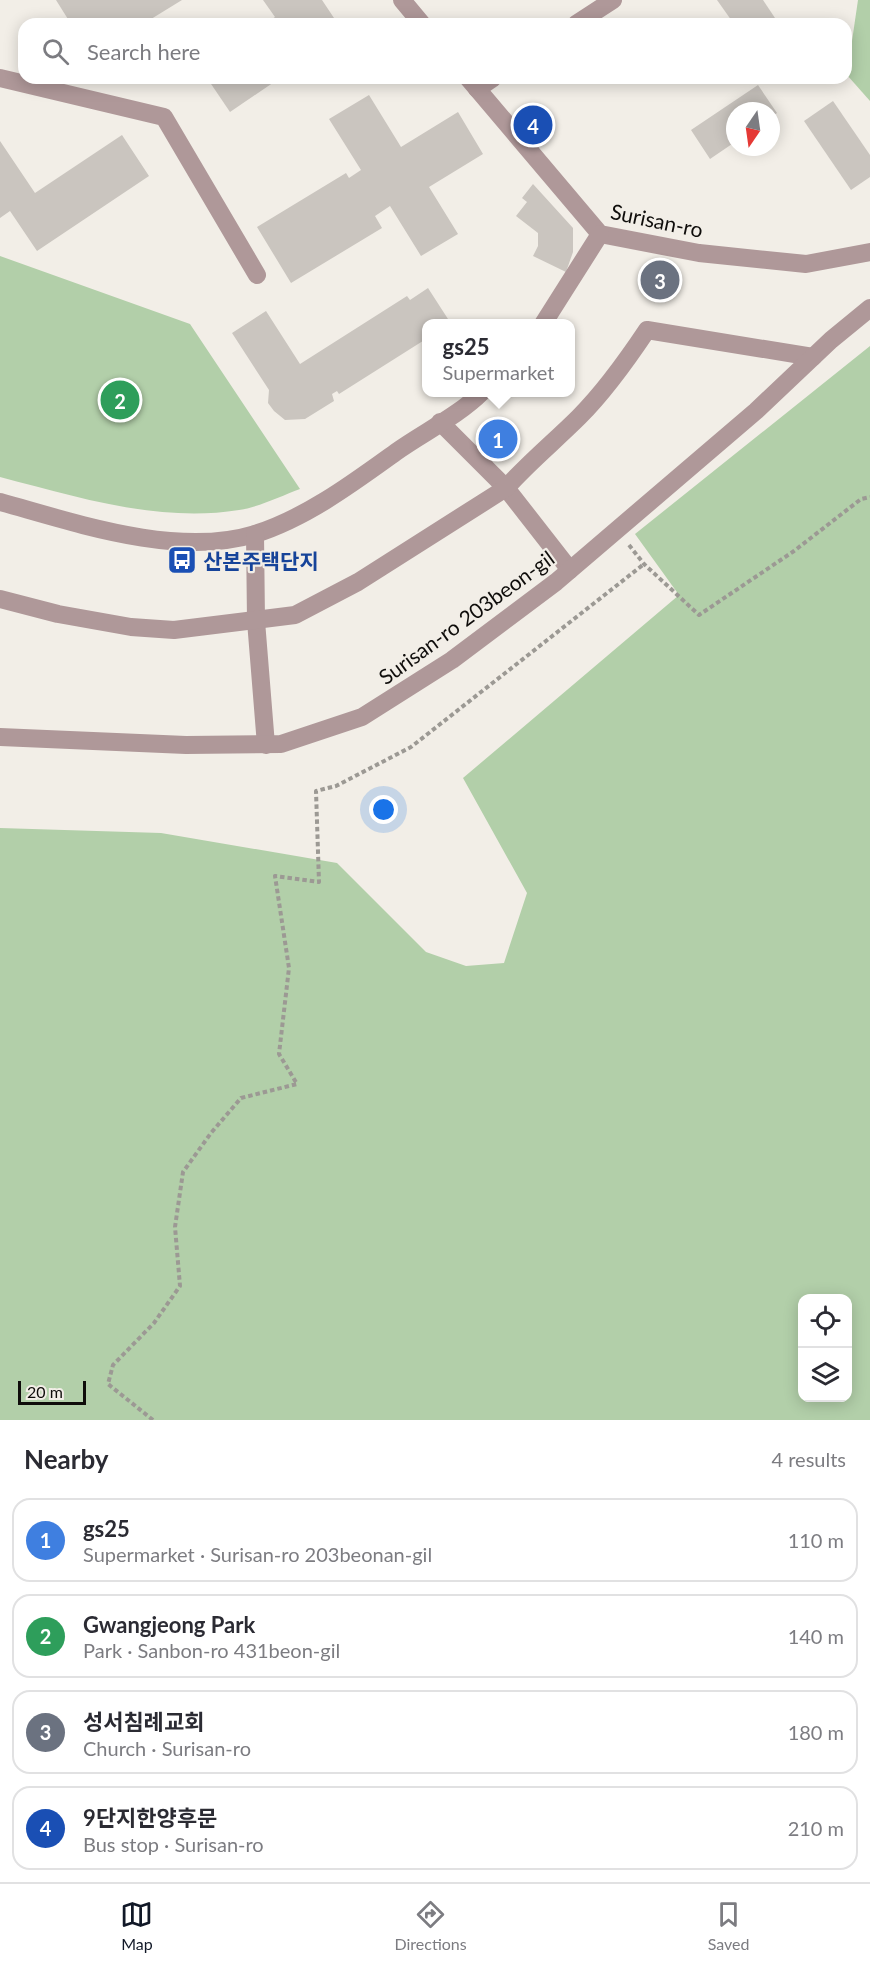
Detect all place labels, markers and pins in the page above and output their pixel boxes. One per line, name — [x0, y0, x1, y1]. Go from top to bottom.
pin: 4 — [514, 102, 552, 148]
pin: 3 — [640, 258, 680, 302]
pin: 2 — [100, 378, 140, 422]
pin: 1 — [478, 416, 518, 462]
bus stop icon: 산본주택단지 — [166, 544, 198, 576]
place label: 산본주택단지 — [203, 548, 319, 573]

